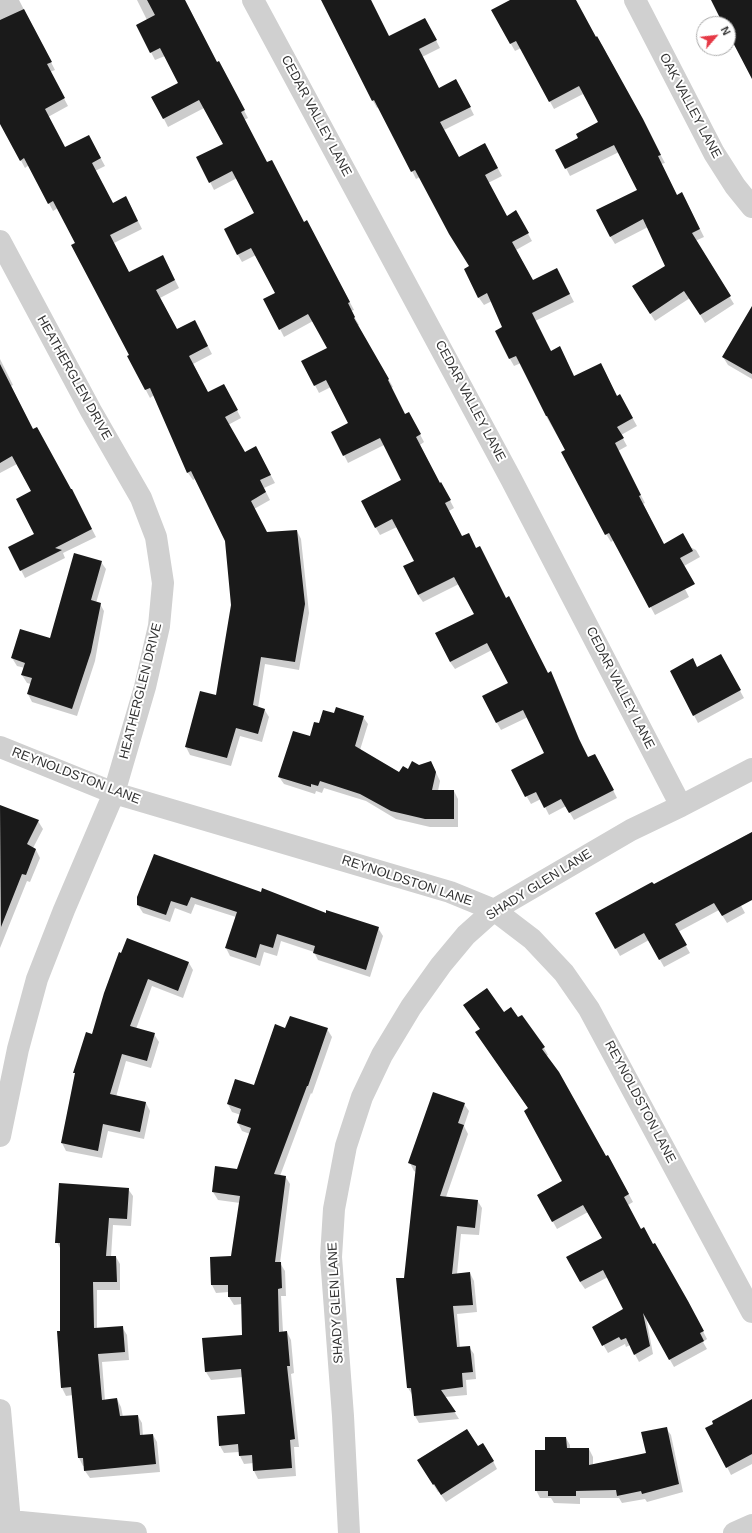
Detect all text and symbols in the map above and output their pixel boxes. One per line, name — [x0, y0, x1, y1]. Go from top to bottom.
north arrow — [696, 16, 736, 56]
text: N — [719, 25, 733, 37]
street label: OAK VALLEY LANE — [656, 51, 724, 161]
street label: CEDAR VALLEY LANE — [277, 53, 355, 179]
street label: HEATHERGLEN DRIVE — [33, 313, 115, 443]
street label: CEDAR VALLEY LANE — [431, 338, 509, 464]
street label: HEATHERGLEN DRIVE — [117, 621, 165, 761]
street label: CEDAR VALLEY LANE — [582, 624, 658, 752]
street label: REYNOLDSTON LANE — [10, 744, 142, 808]
street label: SHADY GLEN LANE — [483, 846, 595, 924]
street label: REYNOLDSTON LANE — [340, 853, 474, 909]
street label: REYNOLDSTON LANE — [601, 1038, 679, 1166]
street label: SHADY GLEN LANE — [325, 1242, 347, 1364]

